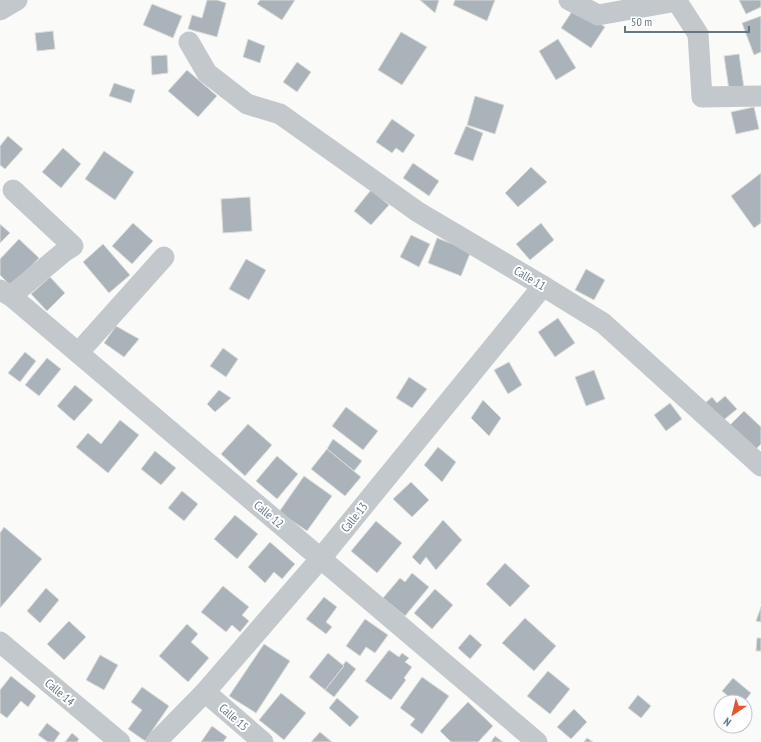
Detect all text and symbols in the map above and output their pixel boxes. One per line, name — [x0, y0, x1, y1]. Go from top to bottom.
scale bar — [625, 8, 749, 34]
text: 50 m — [631, 14, 652, 29]
street label: Calle 11 — [512, 263, 548, 293]
street label: Calle 12 — [251, 497, 287, 531]
street label: Calle 13 — [337, 499, 371, 535]
street label: Calle 14 — [42, 675, 78, 709]
north arrow — [713, 694, 753, 734]
street label: Calle 15 — [216, 700, 252, 734]
text: N — [721, 715, 734, 730]

